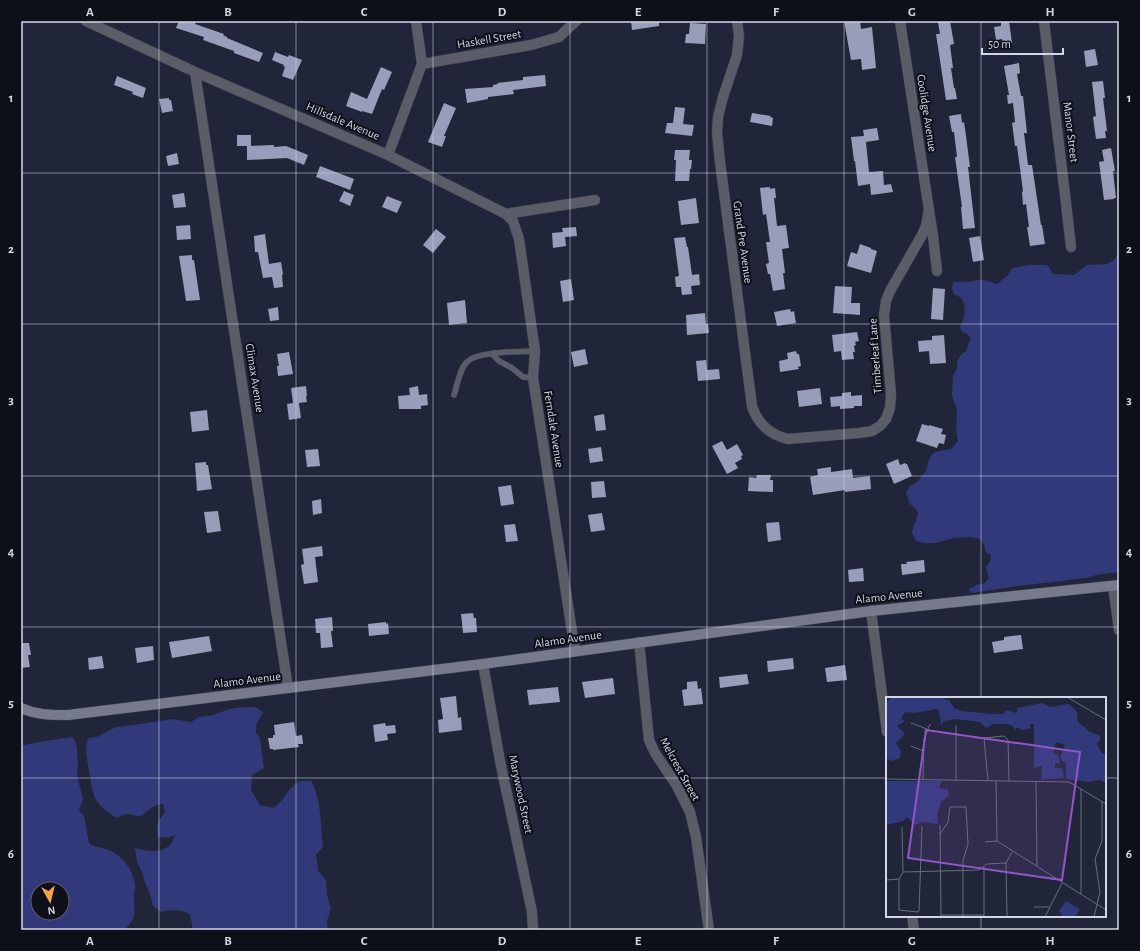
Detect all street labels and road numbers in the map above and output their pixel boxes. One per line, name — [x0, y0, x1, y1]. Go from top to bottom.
street label: Haskell Street — [456, 27, 522, 51]
street label: Coolidge Avenue — [915, 73, 939, 153]
street label: Hillsdale Avenue — [304, 100, 382, 142]
street label: Manor Street — [1061, 101, 1081, 163]
street label: Grand Pre Avenue — [731, 200, 755, 284]
street label: Timberleaf Lane — [866, 318, 884, 394]
street label: Climax Avenue — [244, 343, 266, 413]
street label: Ferndale Avenue — [542, 390, 566, 468]
street label: Alamo Avenue — [855, 586, 923, 606]
street label: Alamo Avenue — [534, 628, 602, 650]
street label: Alamo Avenue — [213, 670, 281, 690]
street label: Melcrest Street — [658, 735, 702, 803]
street label: Marywood Street — [506, 754, 535, 835]

